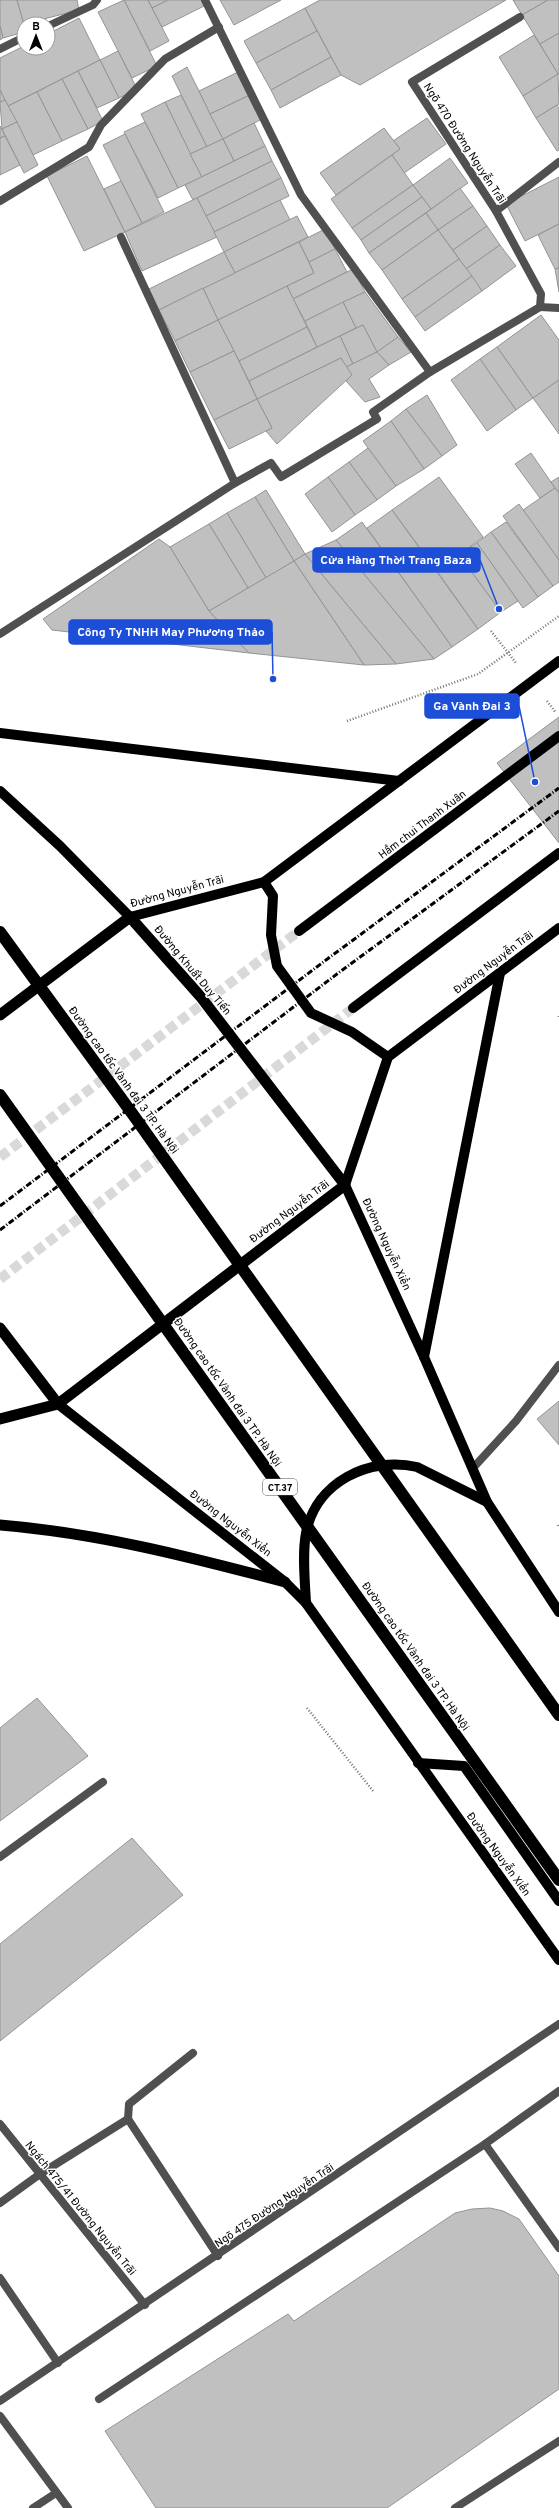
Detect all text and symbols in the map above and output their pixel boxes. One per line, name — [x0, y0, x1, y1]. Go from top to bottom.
north arrow — [16, 16, 56, 56]
text: B — [32, 20, 40, 34]
street label: Ngõ 470 Đường Nguyễn Trãi — [420, 80, 509, 206]
callout: Cửa Hàng Thời Trang Baza — [313, 548, 480, 572]
text: Cửa Hàng Thời Trang Baza — [320, 553, 472, 569]
callout: Công Ty TNHH May Phương Thảo — [69, 620, 272, 644]
text: Công Ty TNHH May Phương Thảo — [77, 625, 265, 641]
callout: Ga Vành Đai 3 — [425, 694, 519, 718]
text: Ga Vành Đai 3 — [433, 699, 511, 715]
street label: Hầm chui Thanh Xuân — [376, 787, 469, 862]
street label: Đường Nguyễn Trãi — [129, 872, 226, 911]
street label: Đường Khuất Duy Tiến — [151, 923, 234, 1018]
street label: Đường Nguyễn Trãi — [450, 927, 536, 997]
street label: Đường cao tốc Vành đai 3 TP. Hà Nội — [65, 1004, 181, 1157]
street label: Đường Nguyễn Trãi — [246, 1176, 332, 1246]
street label: Đường Nguyễn Xiển — [359, 1196, 415, 1293]
street label: Đường cao tốc Vành đai 3 TP. Hà Nội — [170, 1315, 284, 1470]
road number: CT.37 — [263, 1479, 297, 1495]
street label: Đường Nguyễn Xiển — [187, 1487, 275, 1560]
street label: Đường cao tốc Vành đai 3 TP. Hà Nội — [358, 1579, 472, 1734]
street label: Đường Nguyễn Xiển — [463, 1809, 534, 1899]
street label: Ngách 475/41 Đường Nguyễn Trãi — [22, 2138, 139, 2279]
street label: Ngõ 475 Đường Nguyễn Trãi — [212, 2160, 337, 2251]

